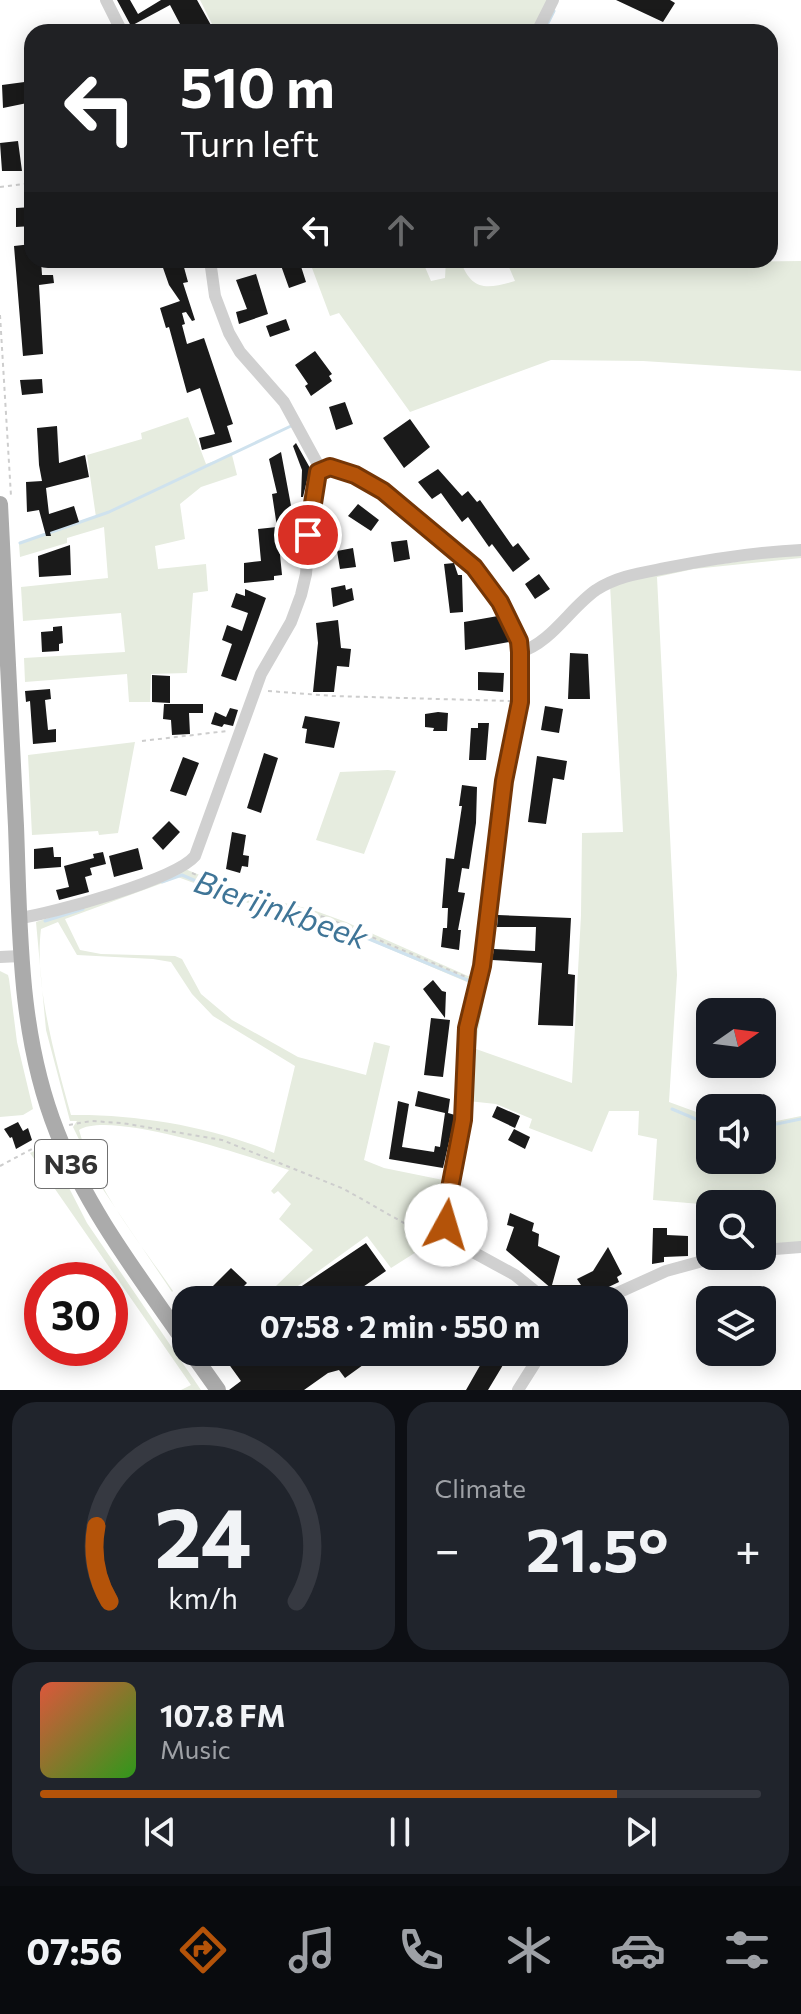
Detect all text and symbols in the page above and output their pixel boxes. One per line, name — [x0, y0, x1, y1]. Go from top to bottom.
text: 510 m — [180, 51, 335, 120]
icon: left — [48, 56, 152, 160]
text: Turn left — [180, 120, 319, 164]
icon: left — [295, 208, 339, 252]
icon: ahead — [379, 208, 423, 252]
icon: right — [463, 208, 507, 252]
pin — [274, 501, 342, 569]
icon: arrive — [286, 513, 330, 557]
water label: Bierijnkbeek — [190, 860, 374, 957]
north arrow — [696, 998, 776, 1078]
map controls — [696, 998, 776, 1366]
button: sound — [696, 1094, 776, 1174]
road number: N36 — [35, 1140, 107, 1188]
position arrow — [404, 1183, 488, 1267]
button: search — [696, 1190, 776, 1270]
speed limit sign: 30 — [24, 1262, 128, 1366]
button: layers — [696, 1286, 776, 1366]
text: 07:58 · 2 min · 550 m — [260, 1307, 540, 1344]
text: Climate — [435, 1472, 526, 1503]
text: 24 — [155, 1483, 252, 1585]
text: 21.5° — [526, 1511, 669, 1584]
text: − — [435, 1521, 460, 1575]
text: + — [735, 1521, 761, 1575]
text: km/h — [168, 1580, 238, 1615]
text: 107.8 FM — [160, 1696, 285, 1733]
text: Music — [160, 1733, 231, 1764]
icon: previous — [138, 1810, 182, 1854]
icon: pause — [378, 1810, 422, 1854]
icon: next — [619, 1810, 663, 1854]
icon: directions — [175, 1922, 231, 1978]
icon: music — [284, 1922, 340, 1978]
icon: phone — [393, 1922, 449, 1978]
icon: climate — [501, 1922, 557, 1978]
icon: car — [610, 1922, 666, 1978]
icon: filters — [719, 1922, 775, 1978]
text: 07:56 — [26, 1928, 122, 1972]

